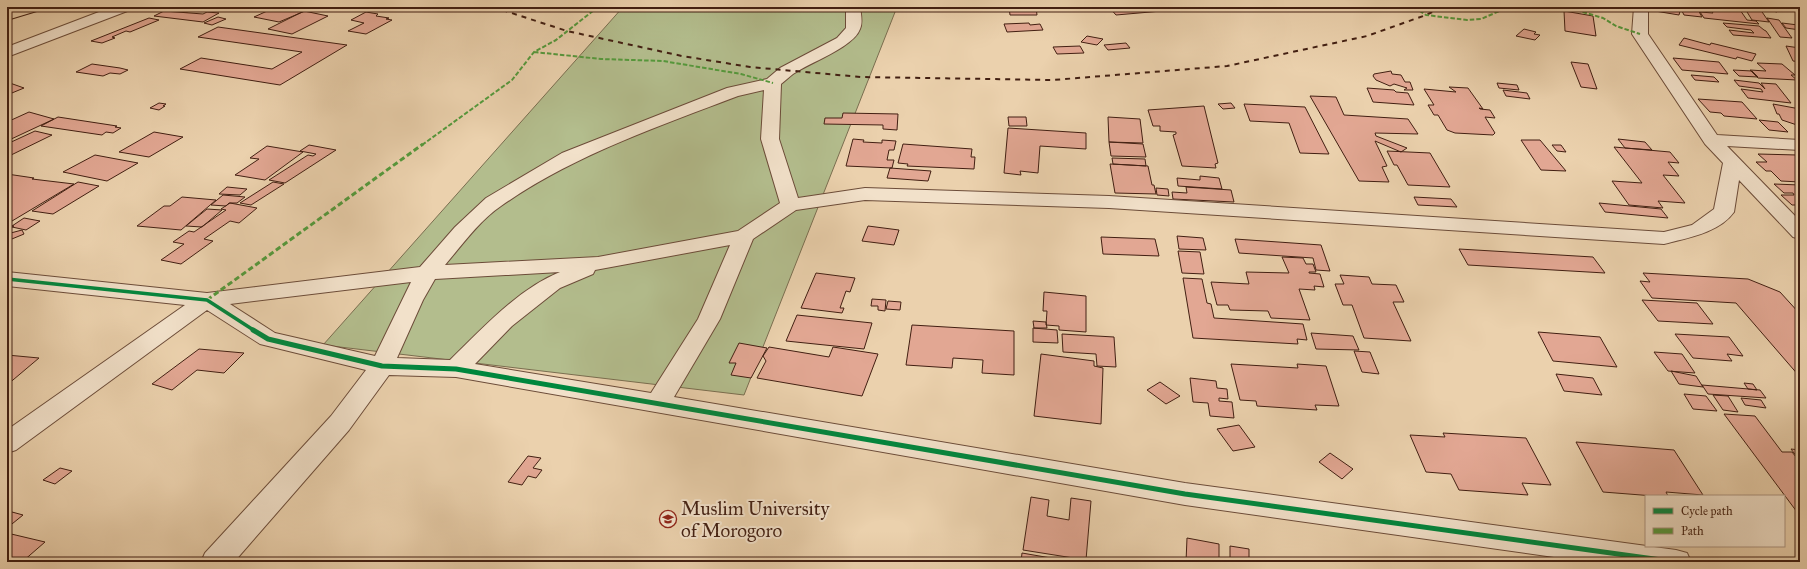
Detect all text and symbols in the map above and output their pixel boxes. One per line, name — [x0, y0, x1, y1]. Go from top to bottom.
legend — [1645, 495, 1785, 547]
place label: Muslim University of Morogoro — [681, 497, 830, 543]
text: Cycle path — [1681, 504, 1733, 518]
school or university icon: Muslim University of Morogoro — [658, 509, 678, 529]
text: Path — [1681, 524, 1704, 538]

